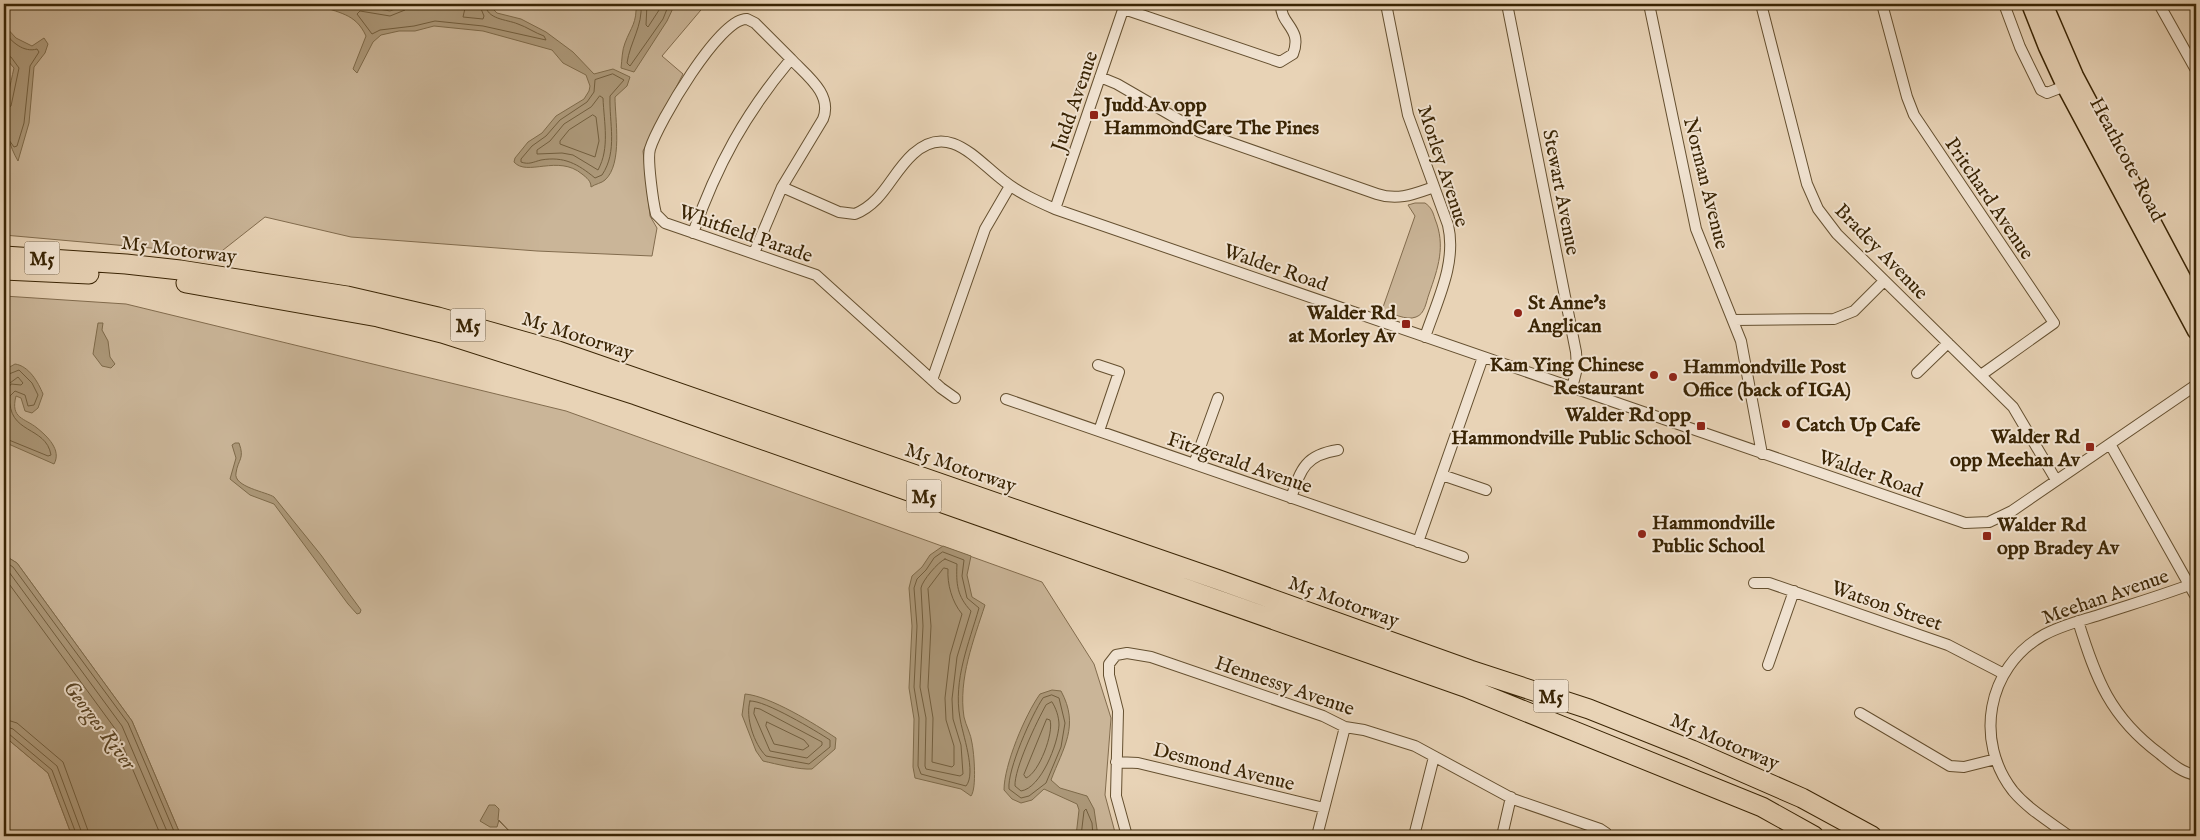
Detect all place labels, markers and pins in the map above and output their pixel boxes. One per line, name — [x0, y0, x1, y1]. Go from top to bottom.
place label: Judd Av opp HammondCare The Pines — [1101, 93, 1319, 141]
marker: Judd Av opp HammondCare The Pines — [1088, 109, 1100, 121]
place label: St Anne's Anglican — [1527, 291, 1606, 339]
place label: Walder Rd at Morley Av — [1289, 301, 1397, 349]
marker: St Anne's Anglican — [1512, 307, 1524, 319]
marker: Walder Rd at Morley Av — [1400, 318, 1412, 330]
place label: Kam Ying Chinese Restaurant — [1490, 353, 1645, 401]
place label: Hammondville Post Office (back of IGA) — [1683, 355, 1851, 403]
marker: Kam Ying Chinese Restaurant — [1648, 369, 1660, 381]
marker: Hammondville Post Office (back of IGA) — [1667, 371, 1679, 383]
place label: Walder Rd opp Hammondville Public School — [1451, 403, 1692, 451]
place label: Catch Up Cafe — [1796, 413, 1921, 438]
marker: Catch Up Cafe — [1780, 418, 1792, 430]
marker: Walder Rd opp Hammondville Public School — [1695, 420, 1707, 432]
place label: Walder Rd opp Meehan Av — [1950, 425, 2081, 473]
marker: Walder Rd opp Meehan Av — [2084, 441, 2096, 453]
place label: Hammondville Public School — [1652, 511, 1776, 559]
place label: Walder Rd opp Bradey Av — [1996, 513, 2120, 561]
marker: Hammondville Public School — [1636, 528, 1648, 540]
marker: Walder Rd opp Bradey Av — [1981, 530, 1993, 542]

